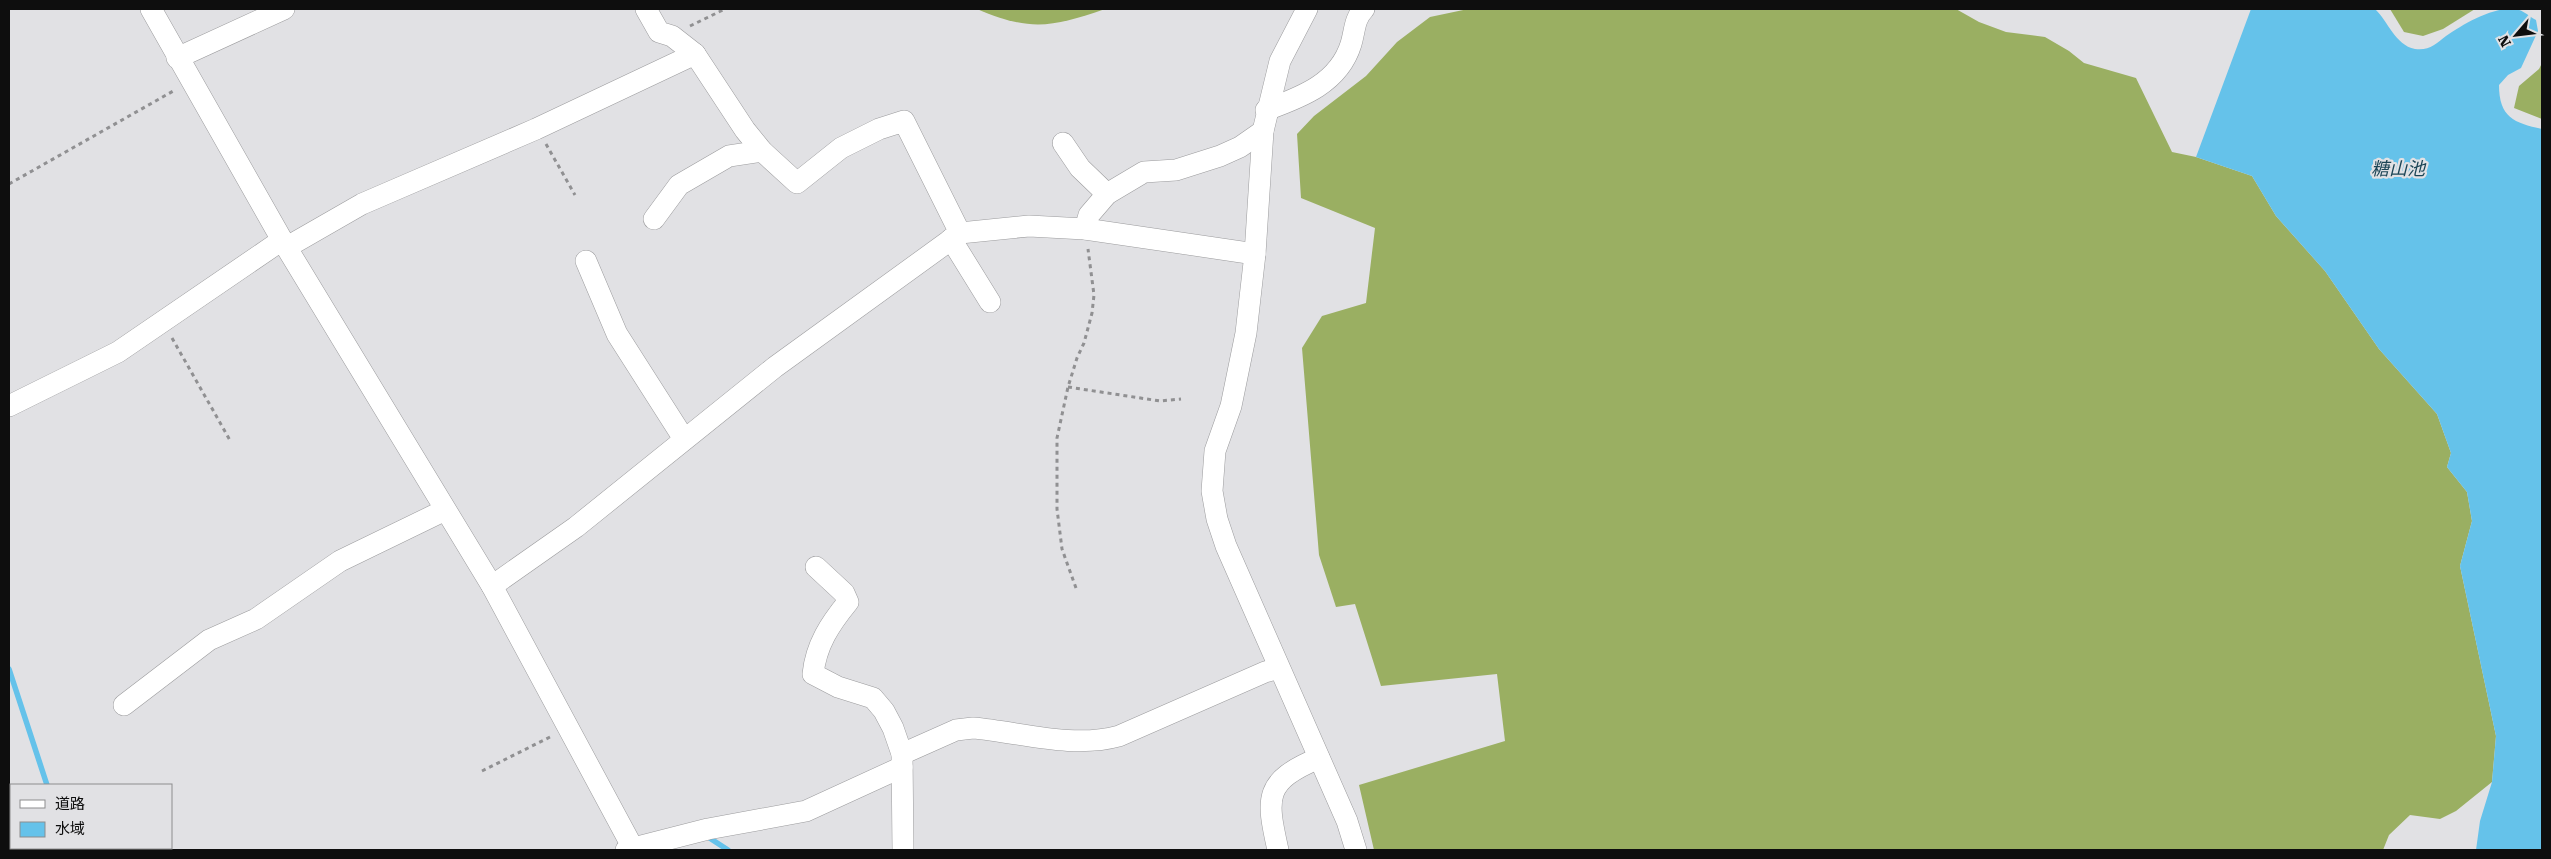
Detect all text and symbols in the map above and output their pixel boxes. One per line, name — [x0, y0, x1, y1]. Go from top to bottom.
north arrow — [2491, 10, 2541, 60]
text: N — [2495, 32, 2514, 50]
water label: 糖山池 — [2371, 158, 2427, 179]
legend — [10, 784, 172, 849]
text: 道路 — [55, 795, 85, 813]
text: 水域 — [55, 820, 85, 838]

